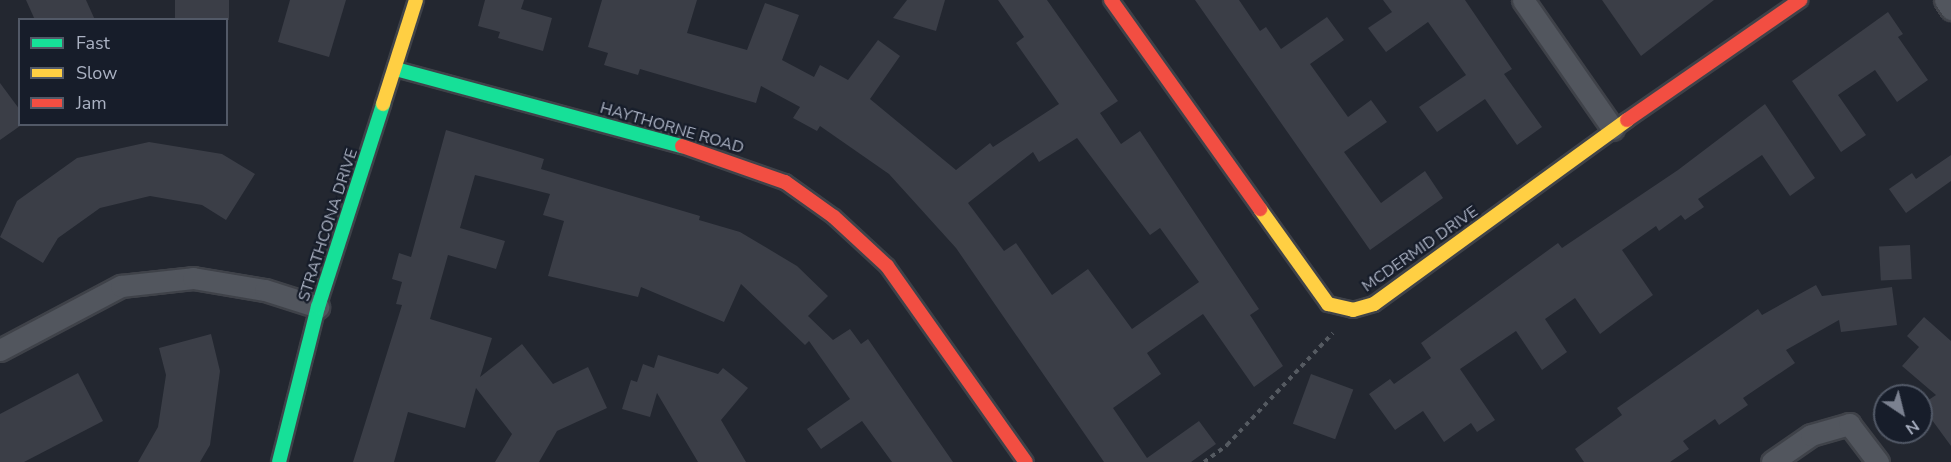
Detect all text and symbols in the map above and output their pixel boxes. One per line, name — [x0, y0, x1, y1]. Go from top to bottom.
legend — [18, 18, 228, 126]
text: Fast — [76, 31, 110, 55]
text: Slow — [76, 61, 117, 85]
text: Jam — [76, 91, 107, 115]
street label: HAYTHORNE ROAD — [598, 98, 746, 158]
street label: STRATHCONA DRIVE — [294, 146, 362, 304]
street label: MCDERMID DRIVE — [1358, 202, 1482, 296]
north arrow — [1873, 384, 1933, 444]
text: N — [1901, 415, 1923, 440]

